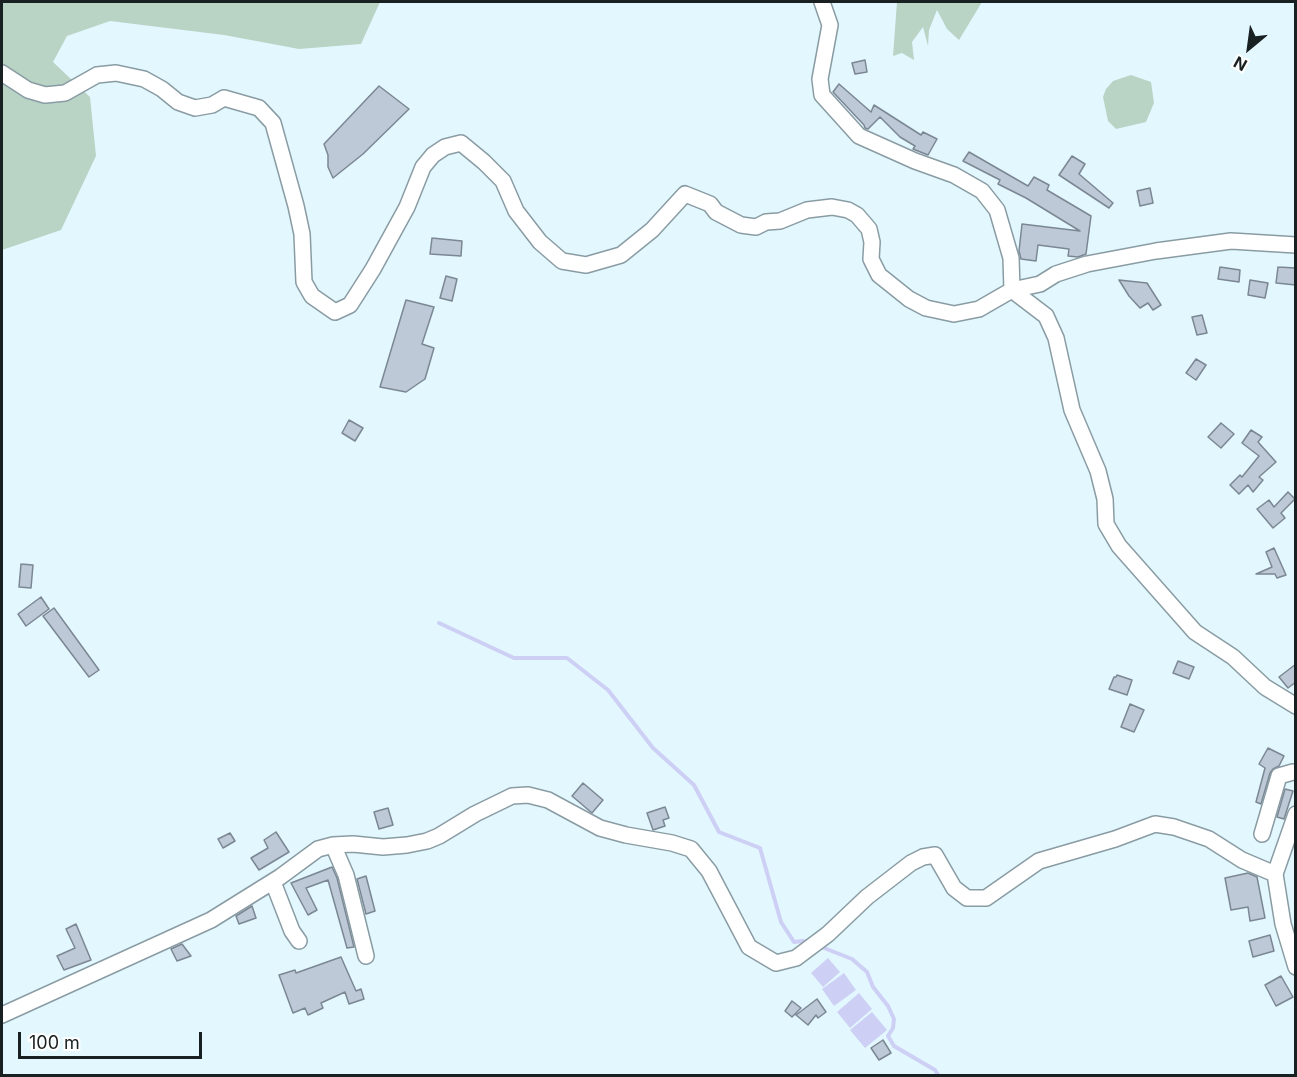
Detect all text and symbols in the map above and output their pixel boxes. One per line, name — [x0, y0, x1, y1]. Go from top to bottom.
north arrow — [1219, 18, 1279, 78]
text: N — [1230, 52, 1250, 75]
scale bar — [21, 1020, 206, 1058]
text: 100 m — [29, 1032, 80, 1053]

